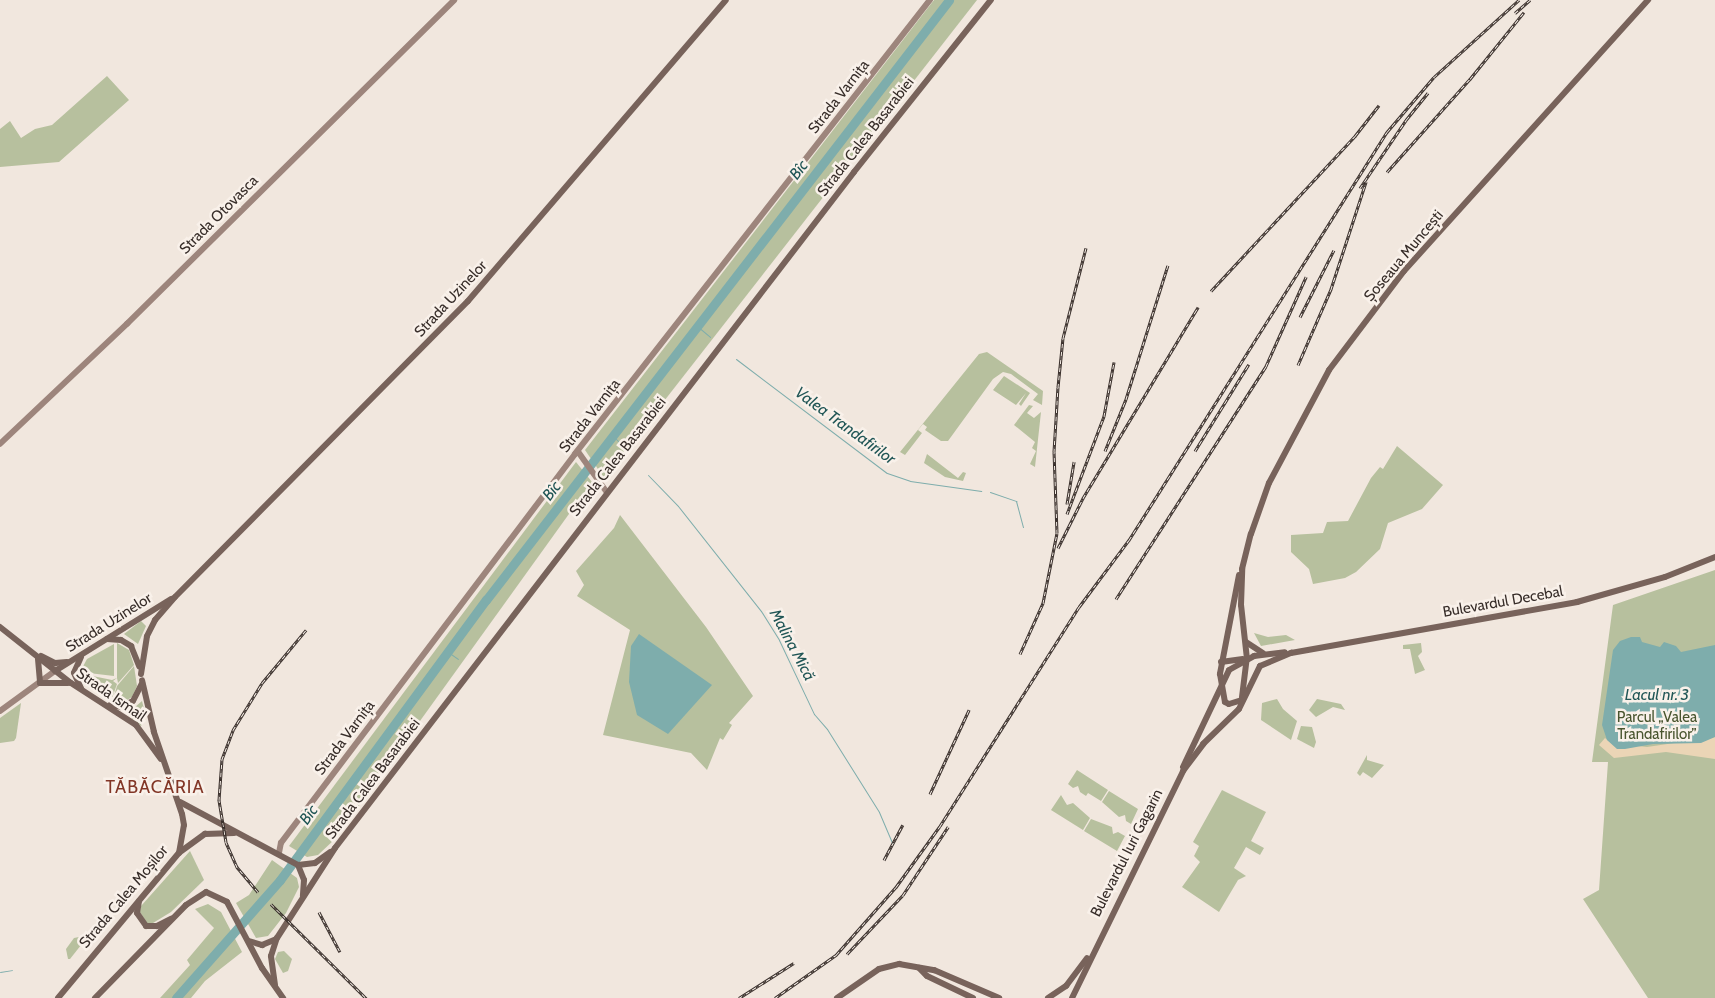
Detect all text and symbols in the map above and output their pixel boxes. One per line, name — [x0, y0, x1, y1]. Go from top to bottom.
street label: Strada Varnița — [805, 57, 873, 137]
street label: Strada Calea Basarabiei — [814, 74, 918, 200]
water label: Bîc — [786, 157, 812, 183]
street label: Strada Otovasca — [176, 172, 262, 258]
street label: Șoseaua Muncești — [1361, 207, 1447, 305]
street label: Strada Uzinelor — [411, 257, 491, 341]
street label: Strada Varnița — [556, 376, 624, 456]
water label: Valea Trandafirilor — [791, 383, 899, 469]
street label: Strada Calea Basarabiei — [566, 394, 670, 520]
water label: Bîc — [539, 478, 565, 504]
street label: Bulevardul Decebal — [1441, 583, 1565, 621]
street label: Strada Uzinelor — [63, 589, 155, 657]
water label: Malina Mică — [765, 606, 819, 684]
street label: Strada Ismail — [73, 664, 149, 726]
water label: Lacul nr. 3 — [1625, 685, 1689, 705]
street label: Strada Varnița — [311, 697, 379, 779]
park label: Parcul „Valea Trandafirilor” — [1617, 708, 1697, 743]
street label: Strada Calea Basarabiei — [322, 715, 424, 843]
district label: TĂBĂCĂRIA — [104, 776, 206, 798]
street label: Bulevardul Iuri Gagarin — [1087, 786, 1167, 920]
water label: Bîc — [296, 802, 322, 828]
street label: Strada Calea Moșilor — [76, 842, 172, 952]

